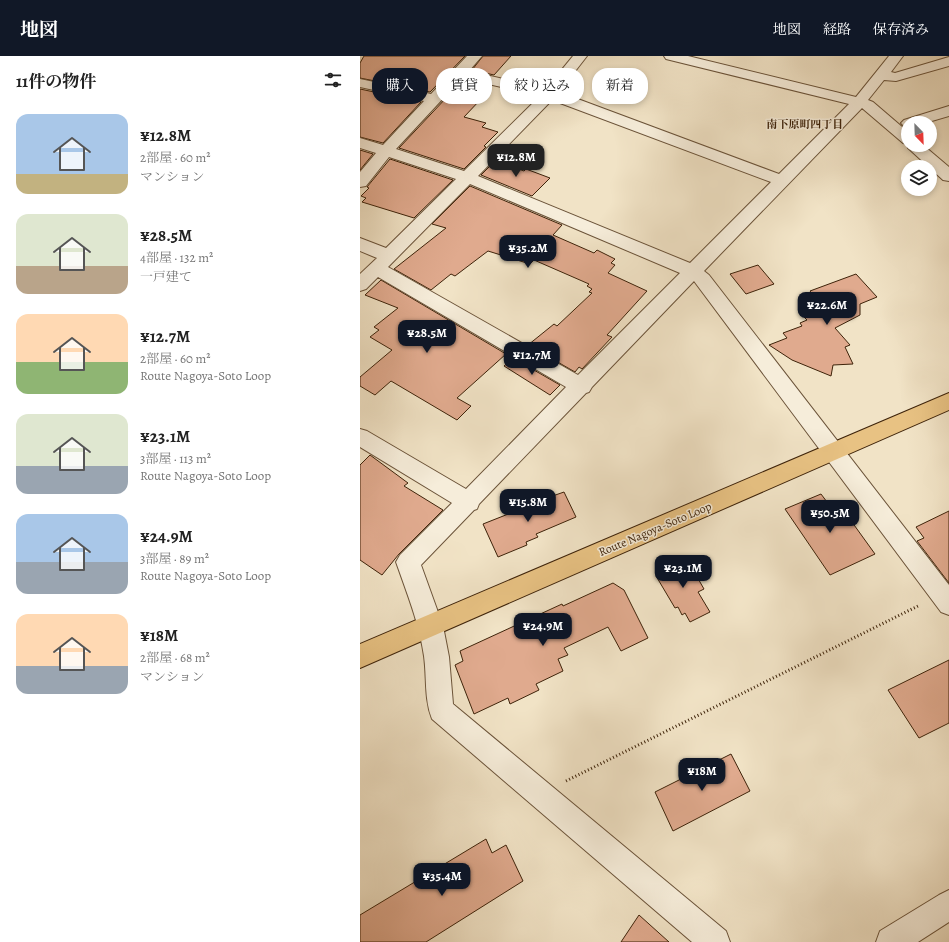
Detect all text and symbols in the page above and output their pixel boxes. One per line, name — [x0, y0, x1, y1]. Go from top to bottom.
text: 地図 — [20, 17, 58, 43]
text: 地図 — [773, 20, 801, 39]
text: 経路 — [823, 20, 851, 39]
text: 保存済み — [873, 20, 929, 39]
chip: 購入 — [372, 68, 428, 104]
chip: 賃貸 — [436, 68, 492, 104]
chip: 絞り込み — [500, 68, 584, 104]
chip: 新着 — [592, 68, 648, 104]
icon: filters — [322, 69, 344, 91]
text: 11件の物件 — [16, 70, 96, 93]
north arrow — [901, 116, 937, 152]
map controls — [901, 116, 937, 196]
district label: 南下原町四丁目 — [767, 117, 844, 132]
text: ¥12.8M — [140, 124, 191, 147]
icon: home — [48, 130, 96, 178]
pin: ¥12.8M — [483, 144, 549, 178]
text: ¥12.8M — [496, 148, 536, 165]
text: 2部屋 · 60 m² — [140, 149, 211, 166]
button: layers — [901, 160, 937, 196]
text: マンション — [140, 168, 204, 185]
text: ¥28.5M — [140, 224, 192, 247]
icon: home — [48, 230, 96, 278]
pin: ¥35.2M — [495, 235, 561, 269]
text: ¥35.2M — [508, 239, 548, 256]
text: 4部屋 · 132 m² — [140, 249, 213, 266]
text: 一戸建て — [140, 268, 192, 285]
pin: ¥22.6M — [794, 292, 860, 326]
text: ¥22.6M — [807, 296, 847, 313]
pin: ¥28.5M — [394, 320, 460, 354]
text: ¥28.5M — [407, 324, 447, 341]
text: ¥12.7M — [140, 325, 190, 348]
icon: home — [48, 330, 96, 378]
pin: ¥12.7M — [499, 342, 565, 376]
text: ¥12.7M — [513, 346, 551, 363]
text: 2部屋 · 60 m² — [140, 350, 211, 367]
text: Route Nagoya-Soto Loop — [140, 367, 271, 384]
text: ¥23.1M — [140, 425, 190, 448]
icon: home — [48, 430, 96, 478]
text: 3部屋 · 113 m² — [140, 450, 211, 467]
text: Route Nagoya-Soto Loop — [140, 467, 271, 484]
pin: ¥15.8M — [495, 489, 561, 523]
text: ¥15.8M — [509, 493, 547, 510]
street label: Route Nagoya-Soto Loop — [596, 498, 714, 560]
pin: ¥50.5M — [797, 500, 863, 534]
text: ¥50.5M — [810, 504, 850, 521]
text: ¥24.9M — [140, 525, 193, 548]
icon: home — [48, 530, 96, 578]
text: 3部屋 · 89 m² — [140, 550, 209, 567]
pin: ¥23.1M — [650, 555, 716, 589]
text: ¥23.1M — [664, 559, 702, 576]
text: Route Nagoya-Soto Loop — [140, 567, 271, 584]
pin: ¥24.9M — [510, 613, 576, 647]
text: ¥24.9M — [523, 617, 563, 634]
text: ¥18M — [140, 624, 178, 647]
icon: home — [48, 630, 96, 678]
text: 2部屋 · 68 m² — [140, 649, 210, 666]
text: マンション — [140, 668, 204, 685]
pin: ¥18M — [678, 758, 726, 792]
text: ¥18M — [687, 762, 717, 779]
pin: ¥35.4M — [409, 863, 475, 897]
text: ¥35.4M — [422, 867, 462, 884]

